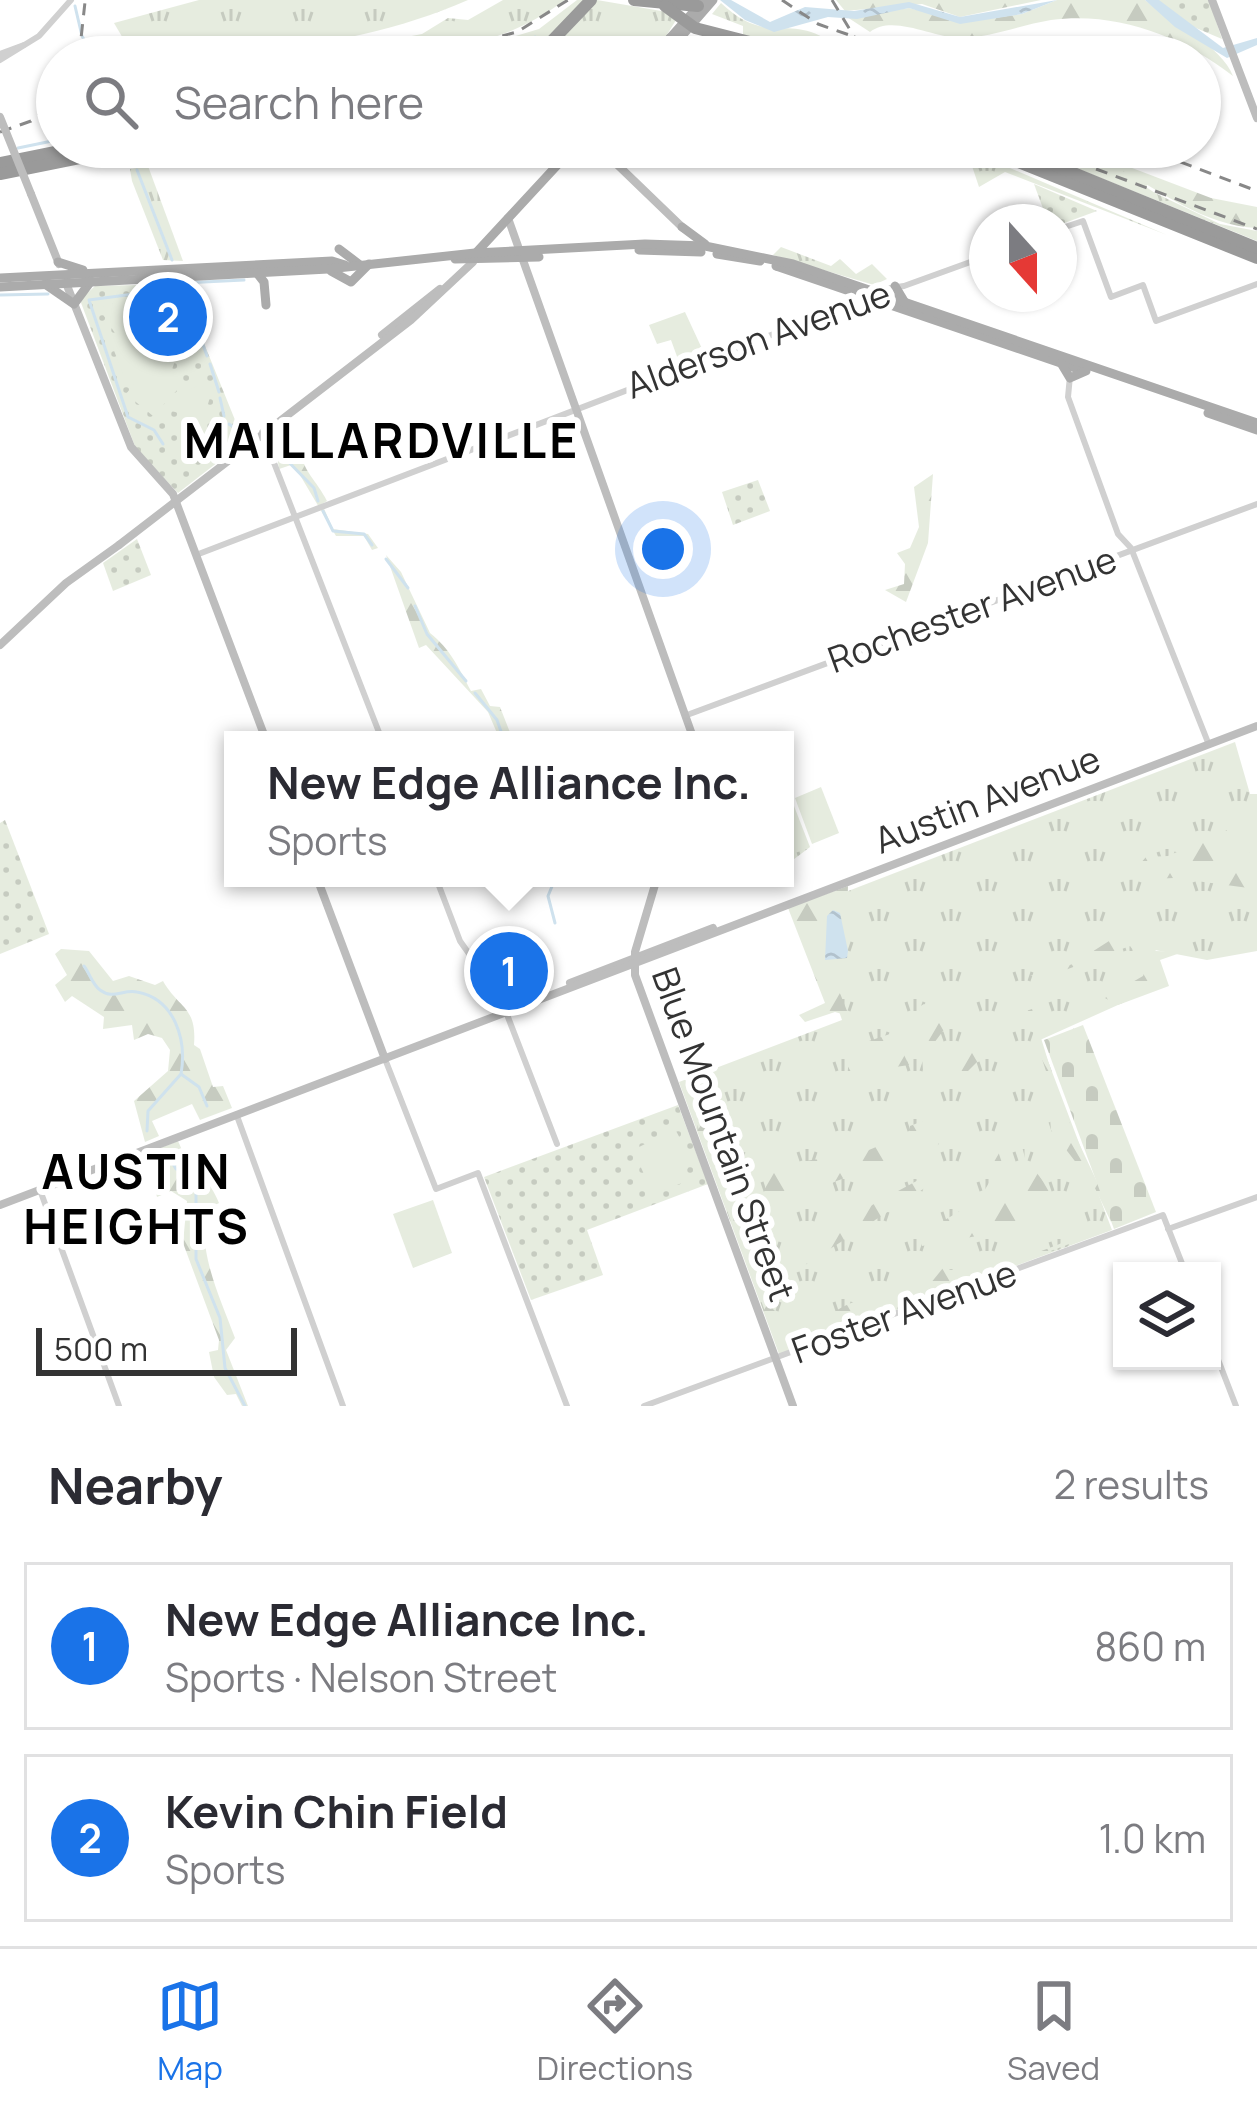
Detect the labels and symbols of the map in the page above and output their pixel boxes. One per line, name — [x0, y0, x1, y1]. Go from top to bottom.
north arrow — [969, 204, 1077, 312]
street label: Alderson Avenue — [619, 268, 897, 410]
pin: 2 — [129, 272, 207, 362]
district label: MAILLARDVILLE — [184, 407, 580, 472]
your location — [633, 519, 693, 579]
street label: Rochester Avenue — [821, 534, 1123, 684]
street label: Austin Avenue — [867, 734, 1107, 864]
pin: 1 — [470, 926, 548, 1016]
street label: Blue Mountain Street — [641, 960, 807, 1308]
district label: AUSTIN HEIGHTS — [23, 1138, 251, 1258]
street label: Foster Avenue — [785, 1248, 1023, 1374]
scale bar — [36, 1322, 297, 1375]

